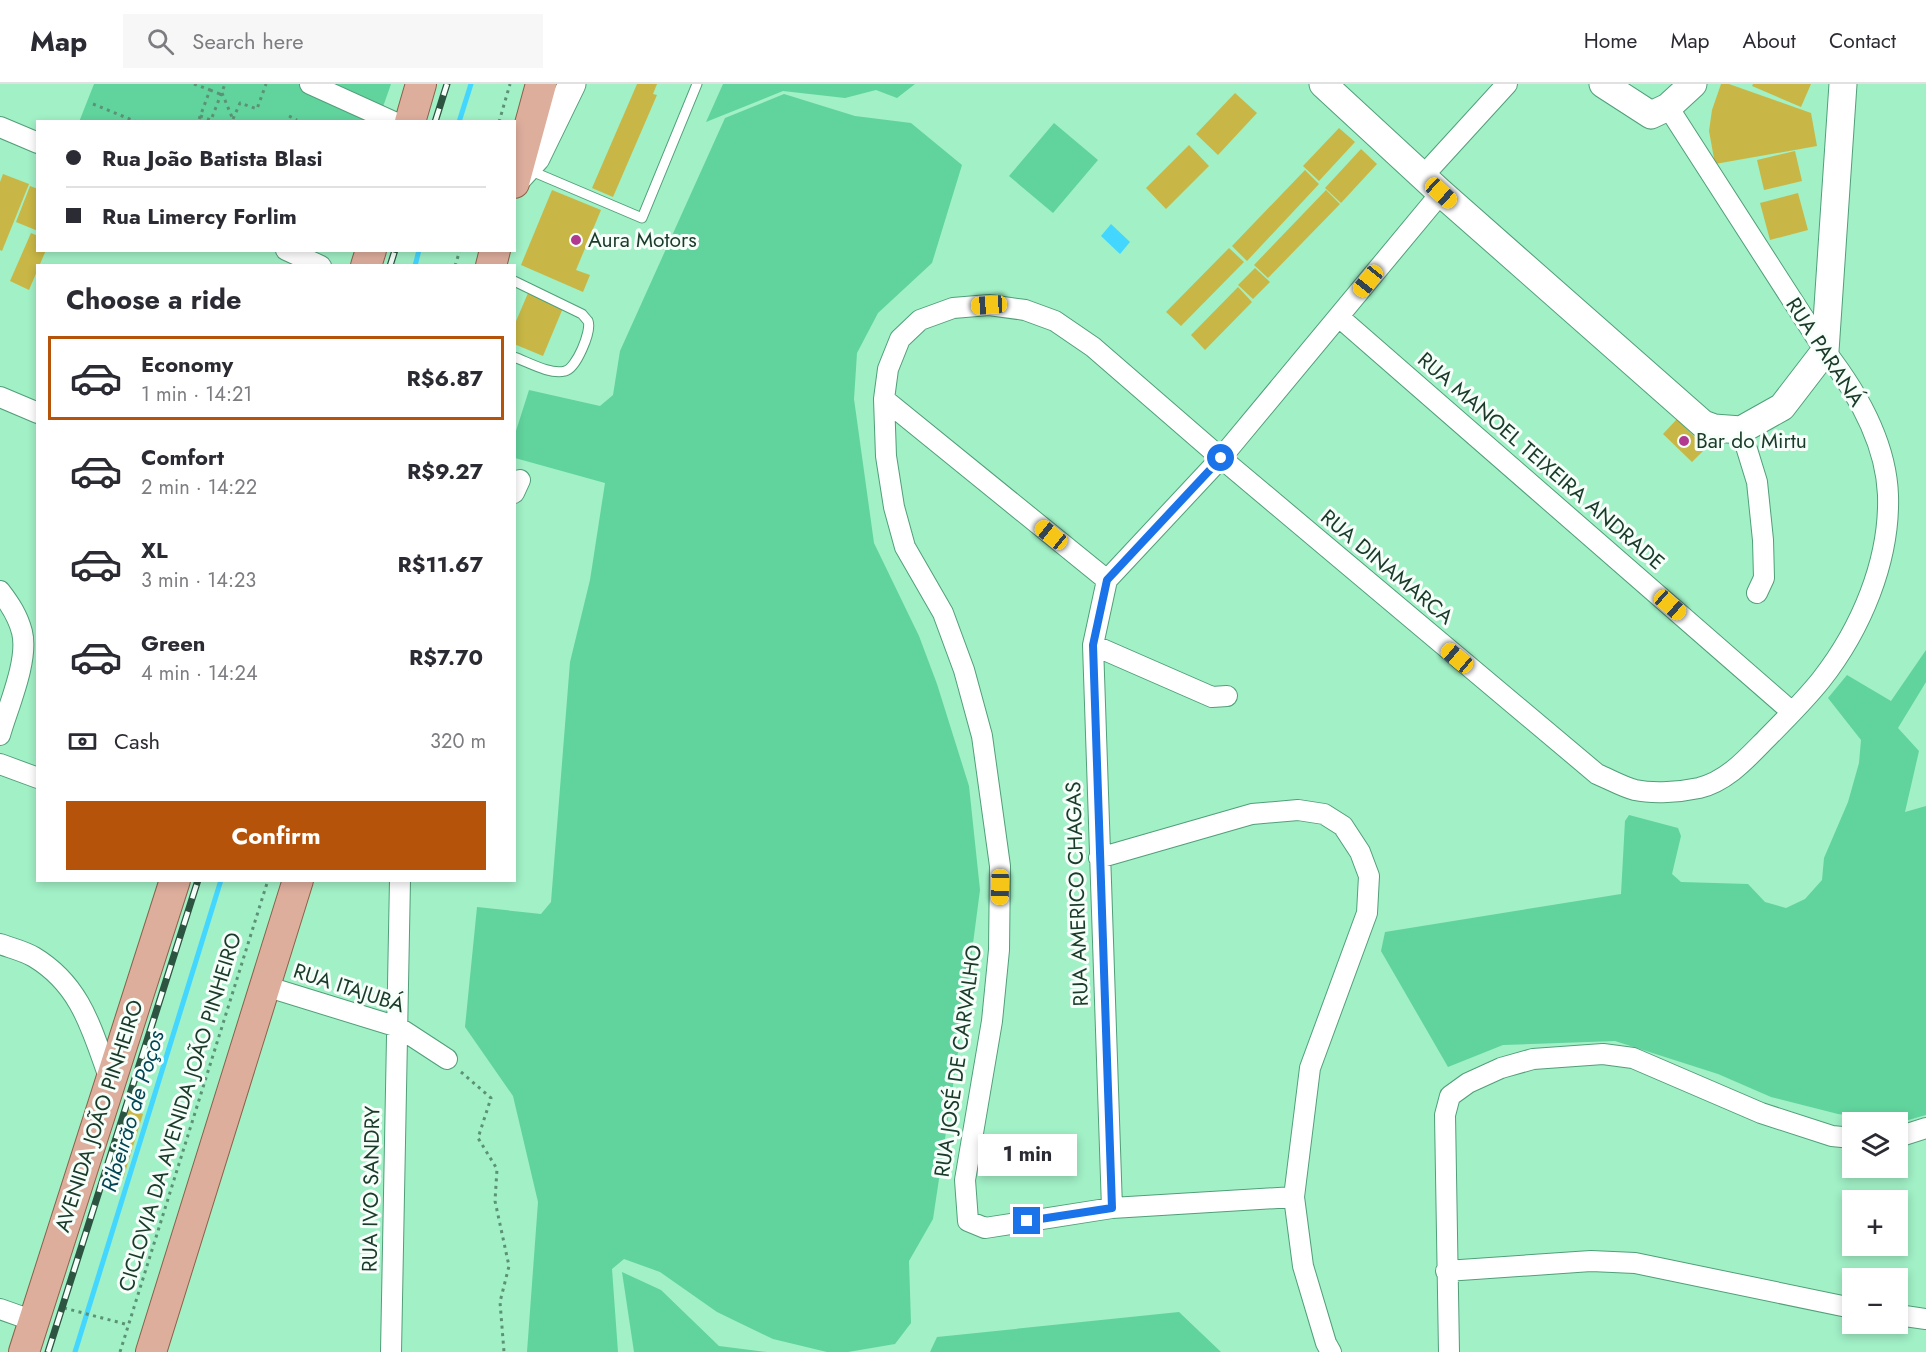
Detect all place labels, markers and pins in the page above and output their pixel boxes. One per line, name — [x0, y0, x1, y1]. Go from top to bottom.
place label: Aura Motors — [588, 225, 697, 255]
marker: Aura Motors — [569, 233, 583, 247]
place label: Bar do Mirtu — [1696, 426, 1807, 456]
marker: Bar do Mirtu — [1677, 434, 1691, 448]

